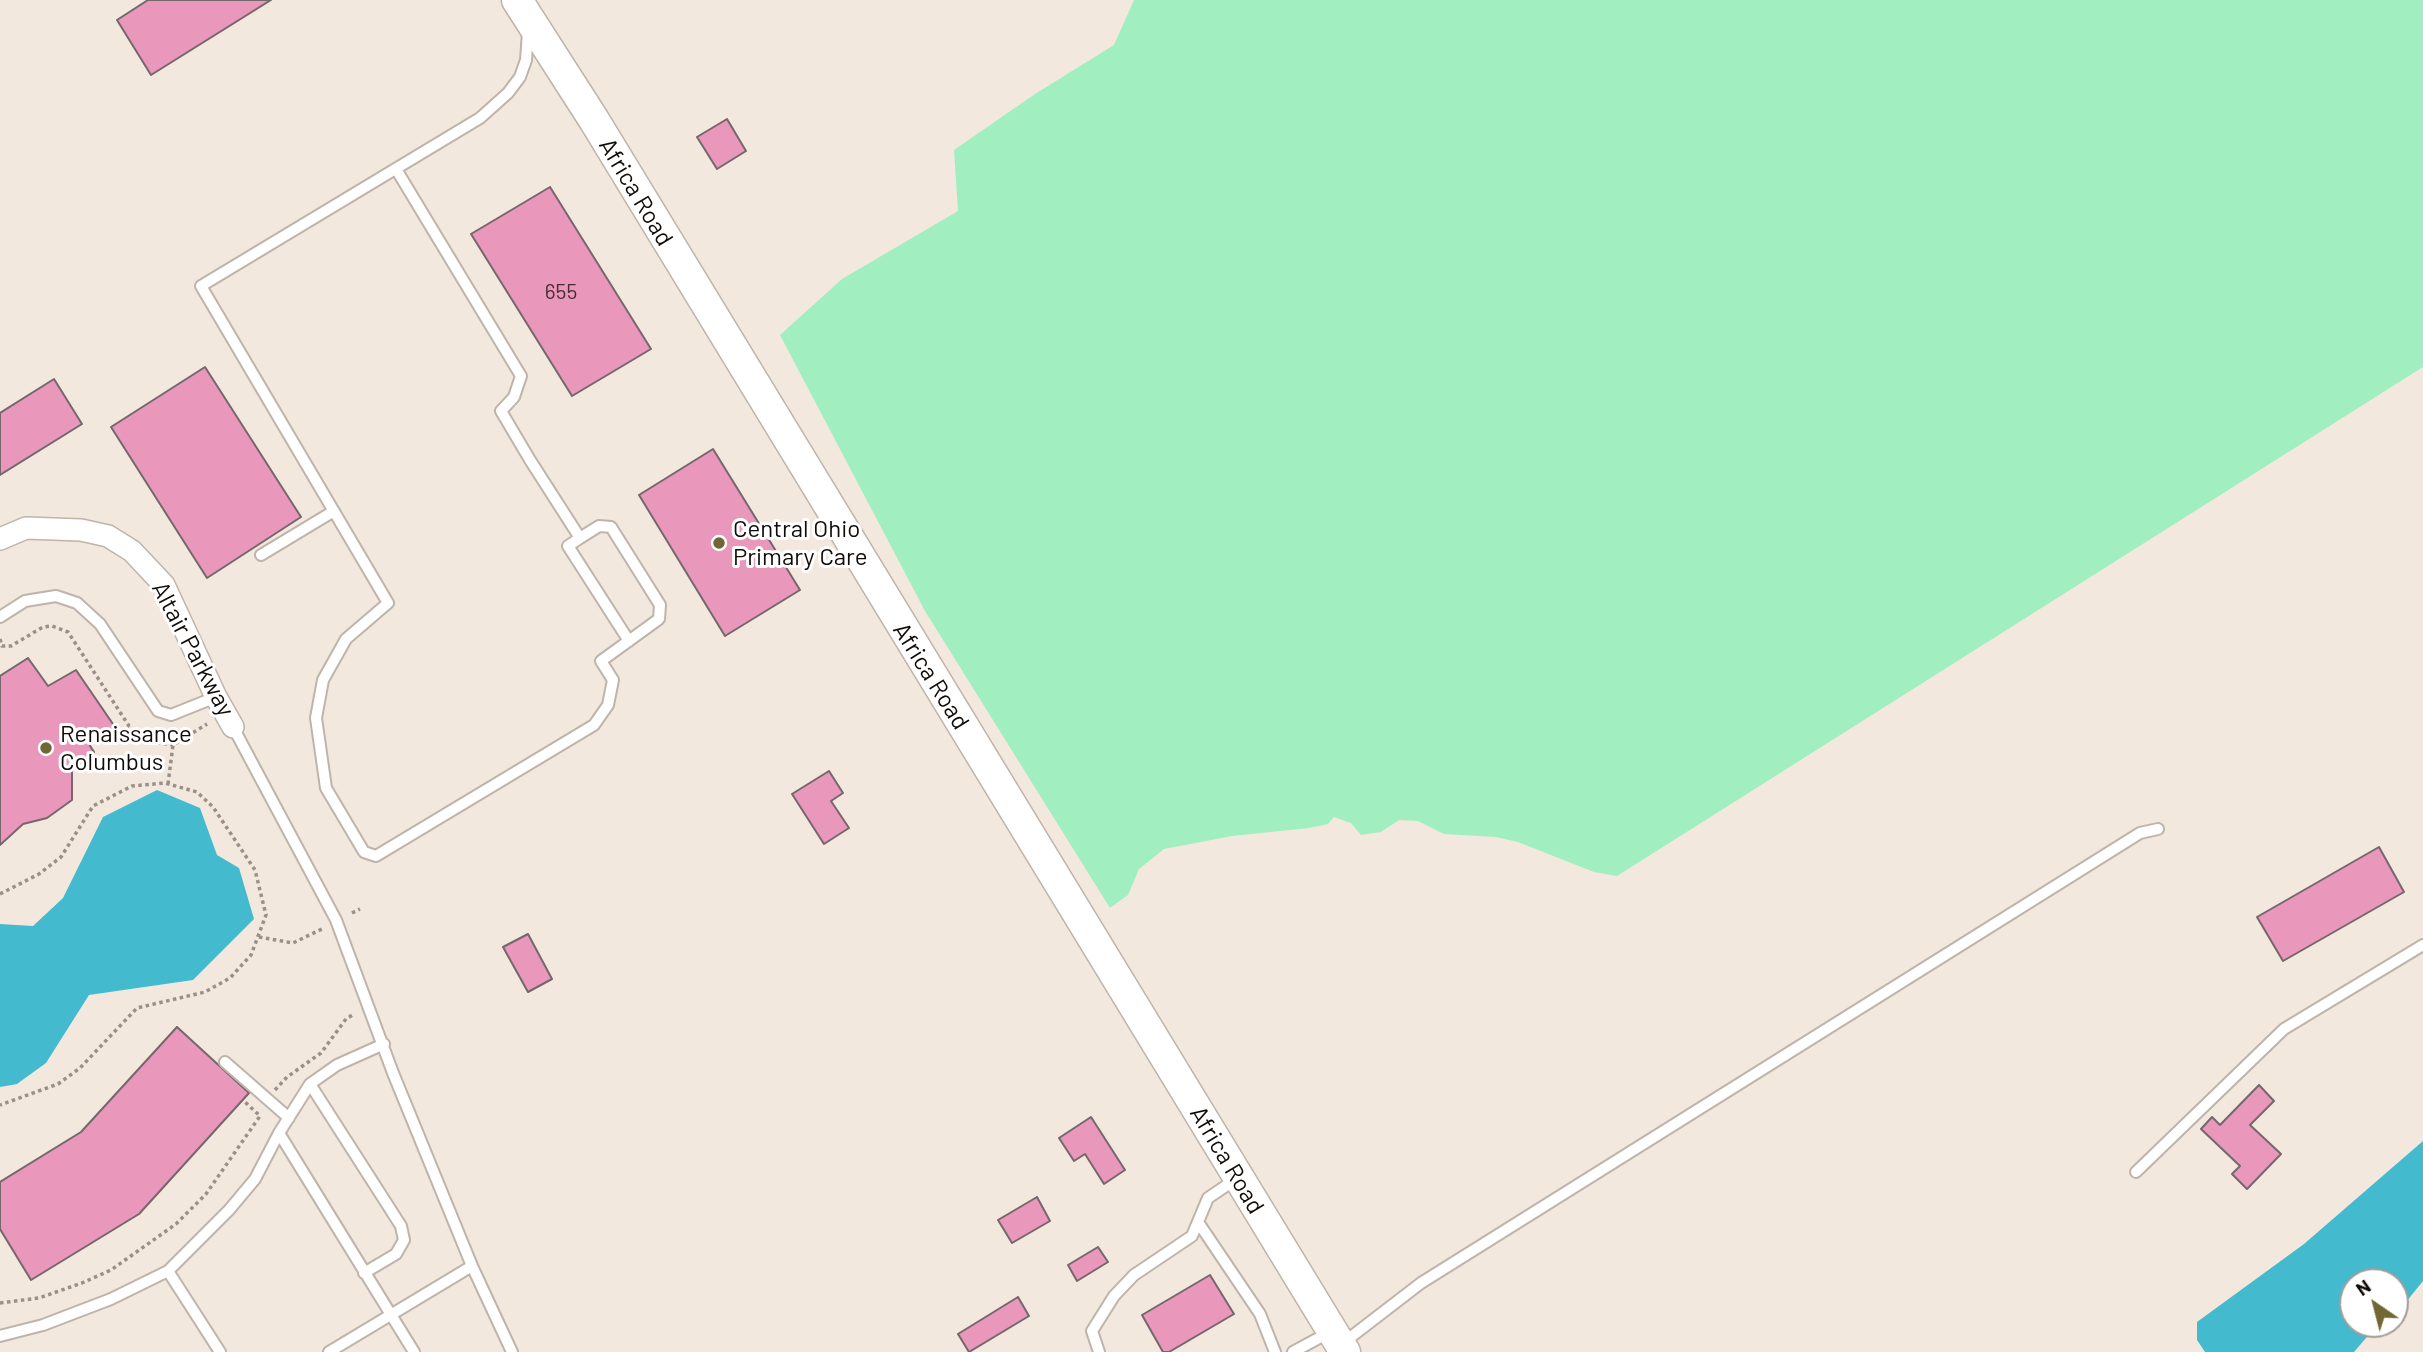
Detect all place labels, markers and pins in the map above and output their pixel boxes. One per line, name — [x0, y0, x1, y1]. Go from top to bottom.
place label: Central Ohio Primary Care — [733, 515, 868, 571]
marker: Central Ohio Primary Care — [711, 535, 727, 551]
place label: Renaissance Columbus — [60, 720, 192, 776]
marker: Renaissance Columbus — [38, 740, 54, 756]

